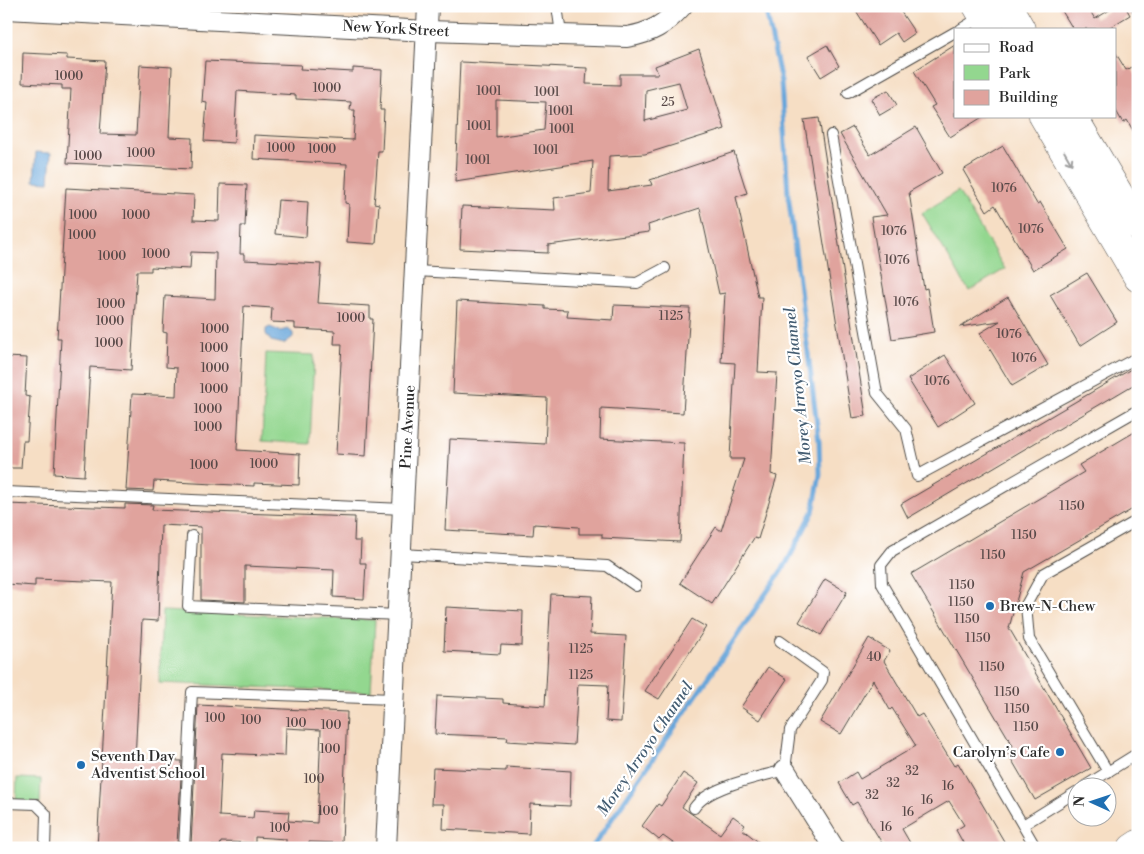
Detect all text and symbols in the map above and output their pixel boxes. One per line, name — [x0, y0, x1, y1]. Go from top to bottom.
street label: New York Street — [342, 17, 451, 41]
legend — [954, 28, 1116, 118]
text: Road — [999, 38, 1034, 57]
text: Park — [999, 64, 1031, 83]
house number: 1000 — [55, 69, 83, 84]
house number: 1000 — [313, 81, 341, 96]
house number: 1001 — [476, 84, 503, 99]
house number: 1001 — [534, 85, 561, 100]
text: Building — [998, 88, 1058, 107]
house number: 25 — [661, 95, 675, 110]
house number: 1001 — [548, 104, 575, 119]
house number: 1001 — [466, 119, 493, 134]
house number: 1001 — [549, 122, 576, 137]
house number: 1000 — [267, 141, 295, 156]
house number: 1000 — [308, 142, 336, 157]
house number: 1001 — [533, 143, 560, 158]
house number: 1000 — [127, 146, 155, 161]
house number: 1000 — [74, 149, 102, 164]
one-way arrow — [1063, 151, 1073, 166]
house number: 1001 — [465, 153, 492, 168]
house number: 1076 — [991, 181, 1017, 196]
house number: 1000 — [69, 208, 97, 223]
house number: 1000 — [122, 208, 150, 223]
house number: 1076 — [1018, 222, 1044, 237]
house number: 1076 — [881, 224, 907, 239]
house number: 1000 — [68, 228, 96, 243]
house number: 1000 — [142, 247, 170, 262]
house number: 1000 — [98, 249, 126, 264]
house number: 1076 — [884, 253, 910, 268]
house number: 1076 — [893, 295, 919, 310]
house number: 1000 — [97, 297, 125, 312]
water label: Morey Arroyo Channel — [780, 305, 816, 466]
house number: 1125 — [659, 309, 684, 324]
house number: 1000 — [337, 311, 365, 326]
house number: 1000 — [96, 314, 124, 329]
house number: 1000 — [201, 322, 229, 337]
house number: 1076 — [996, 327, 1022, 342]
house number: 1000 — [95, 336, 123, 351]
house number: 1000 — [200, 341, 228, 356]
house number: 1076 — [1011, 351, 1037, 366]
house number: 1000 — [201, 361, 229, 376]
house number: 1076 — [924, 374, 950, 389]
house number: 1000 — [200, 382, 228, 397]
street label: Pine Avenue — [396, 384, 420, 470]
house number: 1000 — [194, 402, 222, 417]
house number: 1000 — [194, 420, 222, 435]
house number: 1000 — [250, 457, 278, 472]
house number: 1000 — [190, 458, 218, 473]
house number: 1150 — [1059, 499, 1085, 514]
house number: 1150 — [1011, 528, 1037, 543]
house number: 1150 — [980, 548, 1006, 563]
house number: 1150 — [949, 578, 975, 593]
house number: 1150 — [948, 595, 974, 610]
place label: Brew-N-Chew — [999, 597, 1096, 616]
marker: Brew-N-Chew — [984, 600, 996, 612]
house number: 1150 — [954, 612, 980, 627]
house number: 1150 — [965, 631, 991, 646]
house number: 1125 — [569, 642, 594, 657]
house number: 40 — [866, 650, 882, 665]
house number: 1150 — [979, 660, 1005, 675]
house number: 1125 — [569, 668, 594, 683]
water label: Morey Arroyo Channel — [592, 677, 698, 820]
house number: 1150 — [994, 685, 1020, 700]
house number: 1150 — [1004, 702, 1030, 717]
house number: 100 — [205, 711, 225, 726]
house number: 100 — [241, 713, 261, 728]
house number: 100 — [286, 716, 306, 731]
house number: 100 — [321, 718, 341, 733]
house number: 1150 — [1013, 720, 1039, 735]
house number: 100 — [320, 742, 340, 757]
place label: Carolyn’s Cafe — [953, 743, 1050, 762]
marker: Carolyn’s Cafe — [1054, 746, 1066, 758]
place label: Seventh Day Adventist School — [90, 747, 206, 783]
marker: Seventh Day Adventist School — [75, 759, 87, 771]
house number: 32 — [905, 764, 919, 779]
house number: 100 — [304, 772, 324, 787]
house number: 32 — [886, 776, 900, 791]
north arrow — [1066, 776, 1116, 826]
house number: 16 — [942, 779, 954, 794]
house number: 32 — [865, 788, 879, 803]
house number: 16 — [921, 793, 933, 808]
text: N — [1071, 795, 1089, 807]
house number: 100 — [318, 804, 338, 819]
house number: 16 — [902, 805, 914, 820]
house number: 16 — [880, 820, 892, 835]
house number: 100 — [270, 821, 290, 836]

